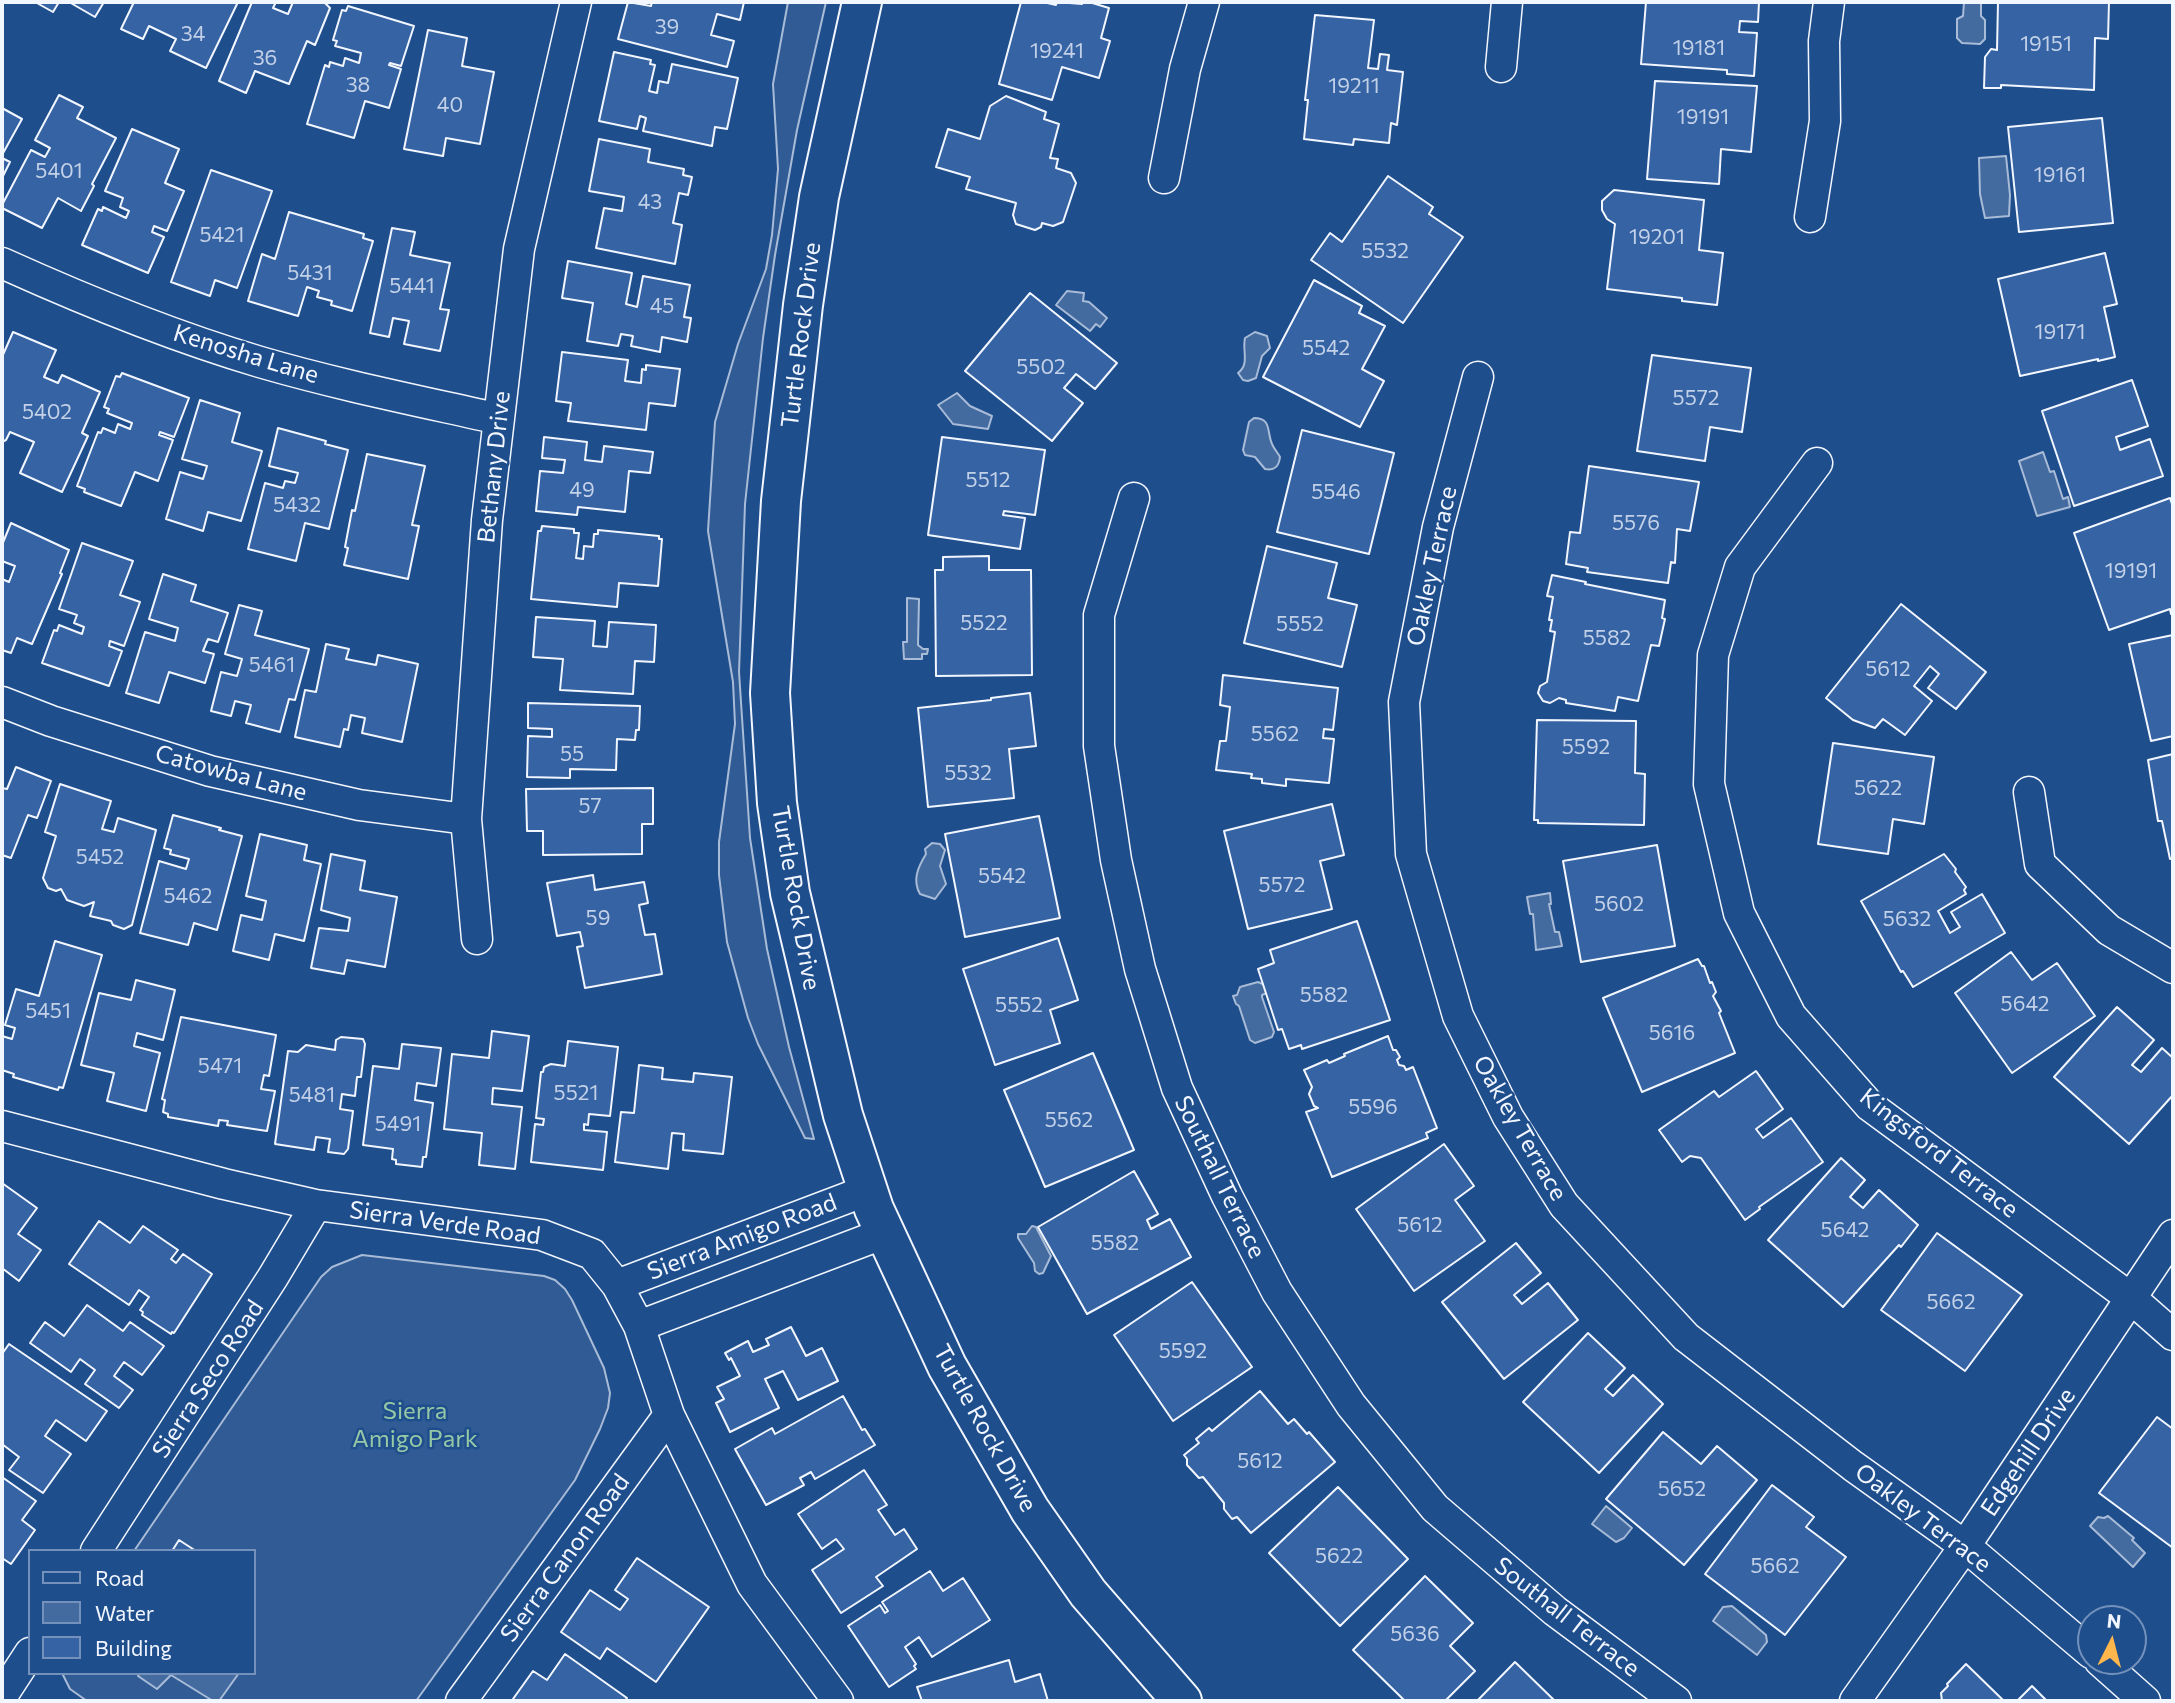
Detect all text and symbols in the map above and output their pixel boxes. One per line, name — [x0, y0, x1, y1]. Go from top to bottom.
house number: 39 — [655, 14, 679, 40]
house number: 34 — [181, 21, 205, 47]
house number: 19151 — [2020, 31, 2072, 57]
house number: 19181 — [1673, 35, 1725, 61]
house number: 19241 — [1030, 38, 1084, 64]
house number: 36 — [253, 45, 277, 71]
house number: 38 — [346, 72, 370, 98]
house number: 19211 — [1328, 73, 1380, 99]
house number: 40 — [437, 92, 463, 118]
house number: 19191 — [1677, 104, 1729, 130]
house number: 5401 — [35, 158, 83, 184]
house number: 19161 — [2034, 162, 2086, 188]
house number: 43 — [638, 189, 662, 215]
house number: 5421 — [200, 222, 244, 248]
house number: 19201 — [1629, 224, 1685, 250]
house number: 5532 — [1361, 238, 1409, 264]
street label: Turtle Rock Drive — [775, 241, 827, 429]
house number: 5431 — [287, 260, 333, 286]
house number: 5441 — [389, 273, 435, 299]
house number: 45 — [650, 293, 674, 319]
street label: Kenosha Lane — [170, 318, 322, 390]
house number: 19171 — [2035, 319, 2085, 345]
house number: 5542 — [1302, 335, 1350, 361]
house number: 5502 — [1016, 354, 1066, 380]
house number: 5572 — [1673, 385, 1719, 411]
street label: Bethany Drive — [472, 390, 516, 544]
house number: 5402 — [22, 399, 72, 425]
house number: 5512 — [966, 467, 1010, 493]
house number: 49 — [569, 477, 595, 503]
house number: 5546 — [1311, 479, 1361, 505]
street label: Oakley Terrace — [1401, 483, 1463, 649]
house number: 5432 — [273, 492, 321, 518]
house number: 5576 — [1612, 510, 1660, 536]
house number: 19191 — [2105, 558, 2157, 584]
house number: 5522 — [960, 610, 1008, 636]
house number: 5552 — [1276, 611, 1324, 637]
house number: 5582 — [1583, 625, 1631, 651]
house number: 5461 — [249, 652, 295, 678]
house number: 5612 — [1865, 656, 1911, 682]
house number: 5562 — [1251, 721, 1299, 747]
house number: 5592 — [1562, 734, 1610, 760]
street label: Catowba Lane — [152, 739, 310, 807]
house number: 55 — [560, 741, 584, 767]
house number: 5532 — [944, 760, 992, 786]
house number: 5622 — [1854, 775, 1902, 801]
house number: 57 — [578, 793, 602, 819]
street label: Turtle Rock Drive — [766, 804, 826, 992]
house number: 5452 — [76, 844, 124, 870]
house number: 5542 — [978, 863, 1026, 889]
house number: 5572 — [1259, 872, 1305, 898]
house number: 5462 — [164, 883, 212, 909]
house number: 5602 — [1594, 891, 1644, 917]
house number: 59 — [586, 905, 610, 931]
house number: 5632 — [1883, 906, 1931, 932]
house number: 5582 — [1300, 982, 1348, 1008]
house number: 5642 — [2001, 991, 2049, 1017]
house number: 5552 — [995, 992, 1043, 1018]
house number: 5451 — [25, 998, 71, 1024]
house number: 5616 — [1649, 1020, 1695, 1046]
street label: Oakley Terrace — [1467, 1050, 1573, 1206]
house number: 5471 — [198, 1053, 242, 1079]
house number: 5521 — [554, 1080, 598, 1106]
house number: 5481 — [289, 1082, 335, 1108]
street label: Kingsford Terrace — [1854, 1082, 2024, 1224]
street label: Southall Terrace — [1168, 1091, 1272, 1263]
house number: 5596 — [1348, 1094, 1398, 1120]
house number: 5562 — [1045, 1107, 1093, 1133]
house number: 5491 — [375, 1111, 421, 1137]
street label: Sierra Amigo Road — [643, 1188, 841, 1286]
street label: Sierra Verde Road — [348, 1195, 542, 1251]
house number: 5612 — [1397, 1212, 1443, 1238]
house number: 5642 — [1821, 1217, 1869, 1243]
house number: 5582 — [1091, 1230, 1139, 1256]
house number: 5662 — [1926, 1289, 1976, 1315]
street label: Sierra Seco Road — [146, 1295, 270, 1463]
house number: 5592 — [1159, 1338, 1207, 1364]
street label: Turtle Rock Drive — [927, 1339, 1043, 1517]
street label: Edgehill Drive — [1975, 1383, 2081, 1521]
park label: Sierra Amigo Park — [352, 1397, 478, 1453]
house number: 5612 — [1237, 1448, 1283, 1474]
street label: Oakley Terrace — [1849, 1457, 1997, 1579]
street label: Sierra Canon Road — [494, 1468, 636, 1648]
house number: 5652 — [1658, 1476, 1706, 1502]
house number: 5622 — [1315, 1543, 1363, 1569]
legend — [28, 1549, 256, 1675]
street label: Southall Terrace — [1488, 1551, 1646, 1683]
house number: 5662 — [1750, 1553, 1800, 1579]
text: Road — [95, 1565, 144, 1590]
text: Water — [95, 1600, 154, 1625]
north arrow — [2077, 1605, 2147, 1675]
text: N — [2106, 1608, 2122, 1633]
house number: 5636 — [1390, 1621, 1440, 1647]
text: Building — [95, 1635, 172, 1660]

